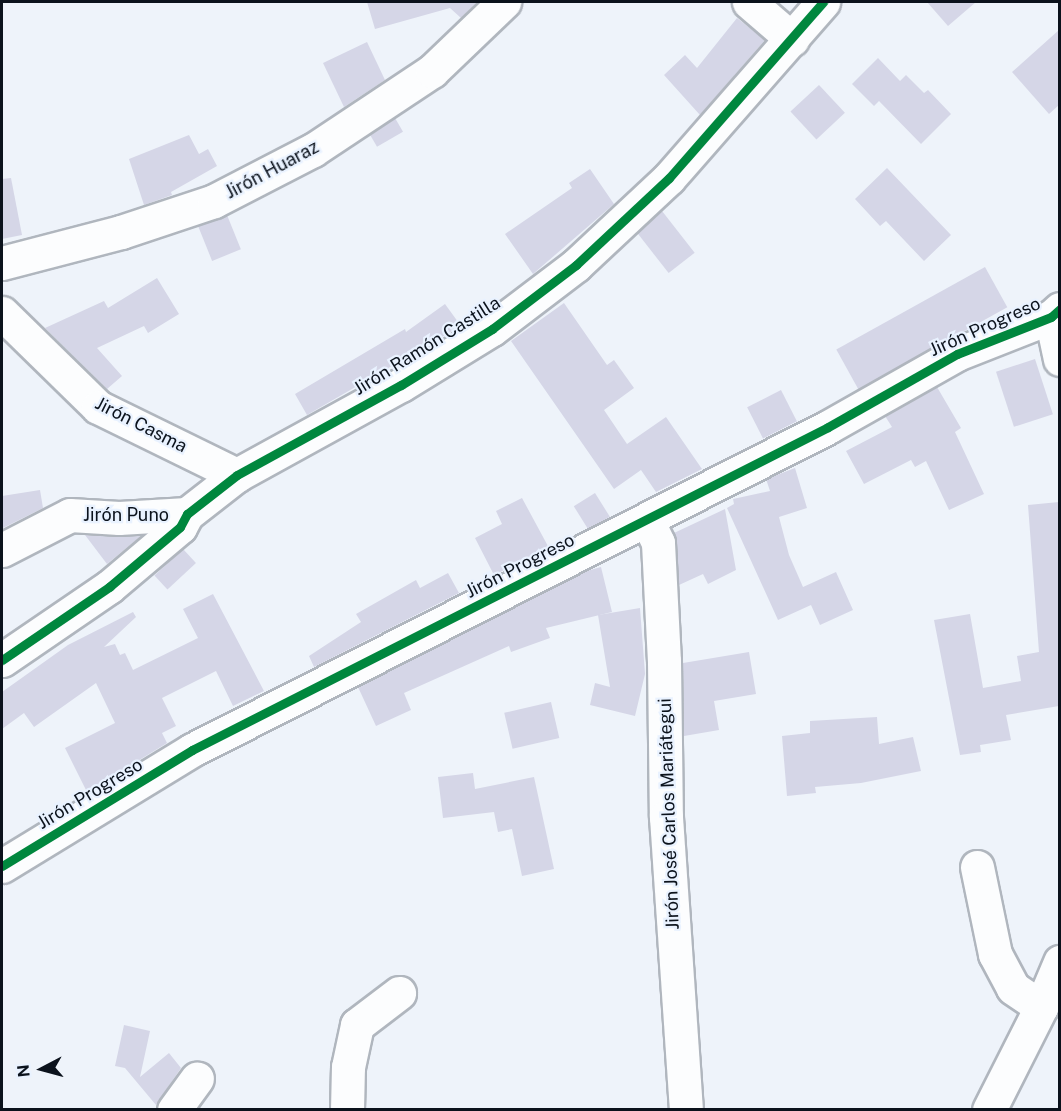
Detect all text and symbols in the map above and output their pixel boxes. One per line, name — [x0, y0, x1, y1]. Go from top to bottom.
street label: Jirón Huaraz — [222, 136, 322, 204]
street label: Jirón Ramón Castilla — [350, 292, 504, 400]
street label: Jirón Progreso — [926, 293, 1044, 361]
street label: Jirón Casma — [91, 393, 191, 457]
street label: Jirón Puno — [83, 504, 169, 526]
street label: Jirón Progreso — [462, 529, 578, 603]
street label: Jirón José Carlos Mariátegui — [654, 698, 684, 930]
street label: Jirón Progreso — [33, 754, 147, 834]
north arrow — [12, 1039, 72, 1099]
text: N — [14, 1064, 34, 1078]

